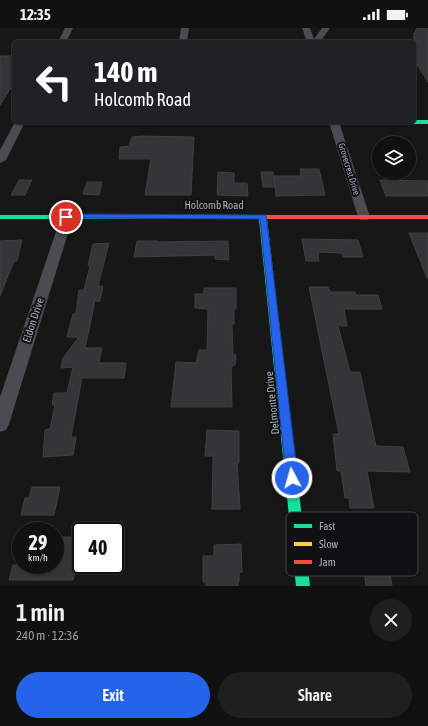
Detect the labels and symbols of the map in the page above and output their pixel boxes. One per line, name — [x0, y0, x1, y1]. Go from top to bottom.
street label: Grovecrest Drive — [336, 142, 362, 196]
street label: Holcomb Road — [184, 199, 244, 211]
pin — [49, 200, 83, 234]
street label: Eldon Drive — [20, 296, 46, 344]
street label: Delmonte Drive — [263, 371, 281, 435]
position arrow — [271, 457, 313, 499]
legend — [286, 512, 418, 576]
text: Fast — [319, 520, 335, 532]
speed limit sign: 40 — [72, 522, 124, 574]
text: Slow — [319, 538, 338, 550]
text: Jam — [319, 556, 336, 568]

